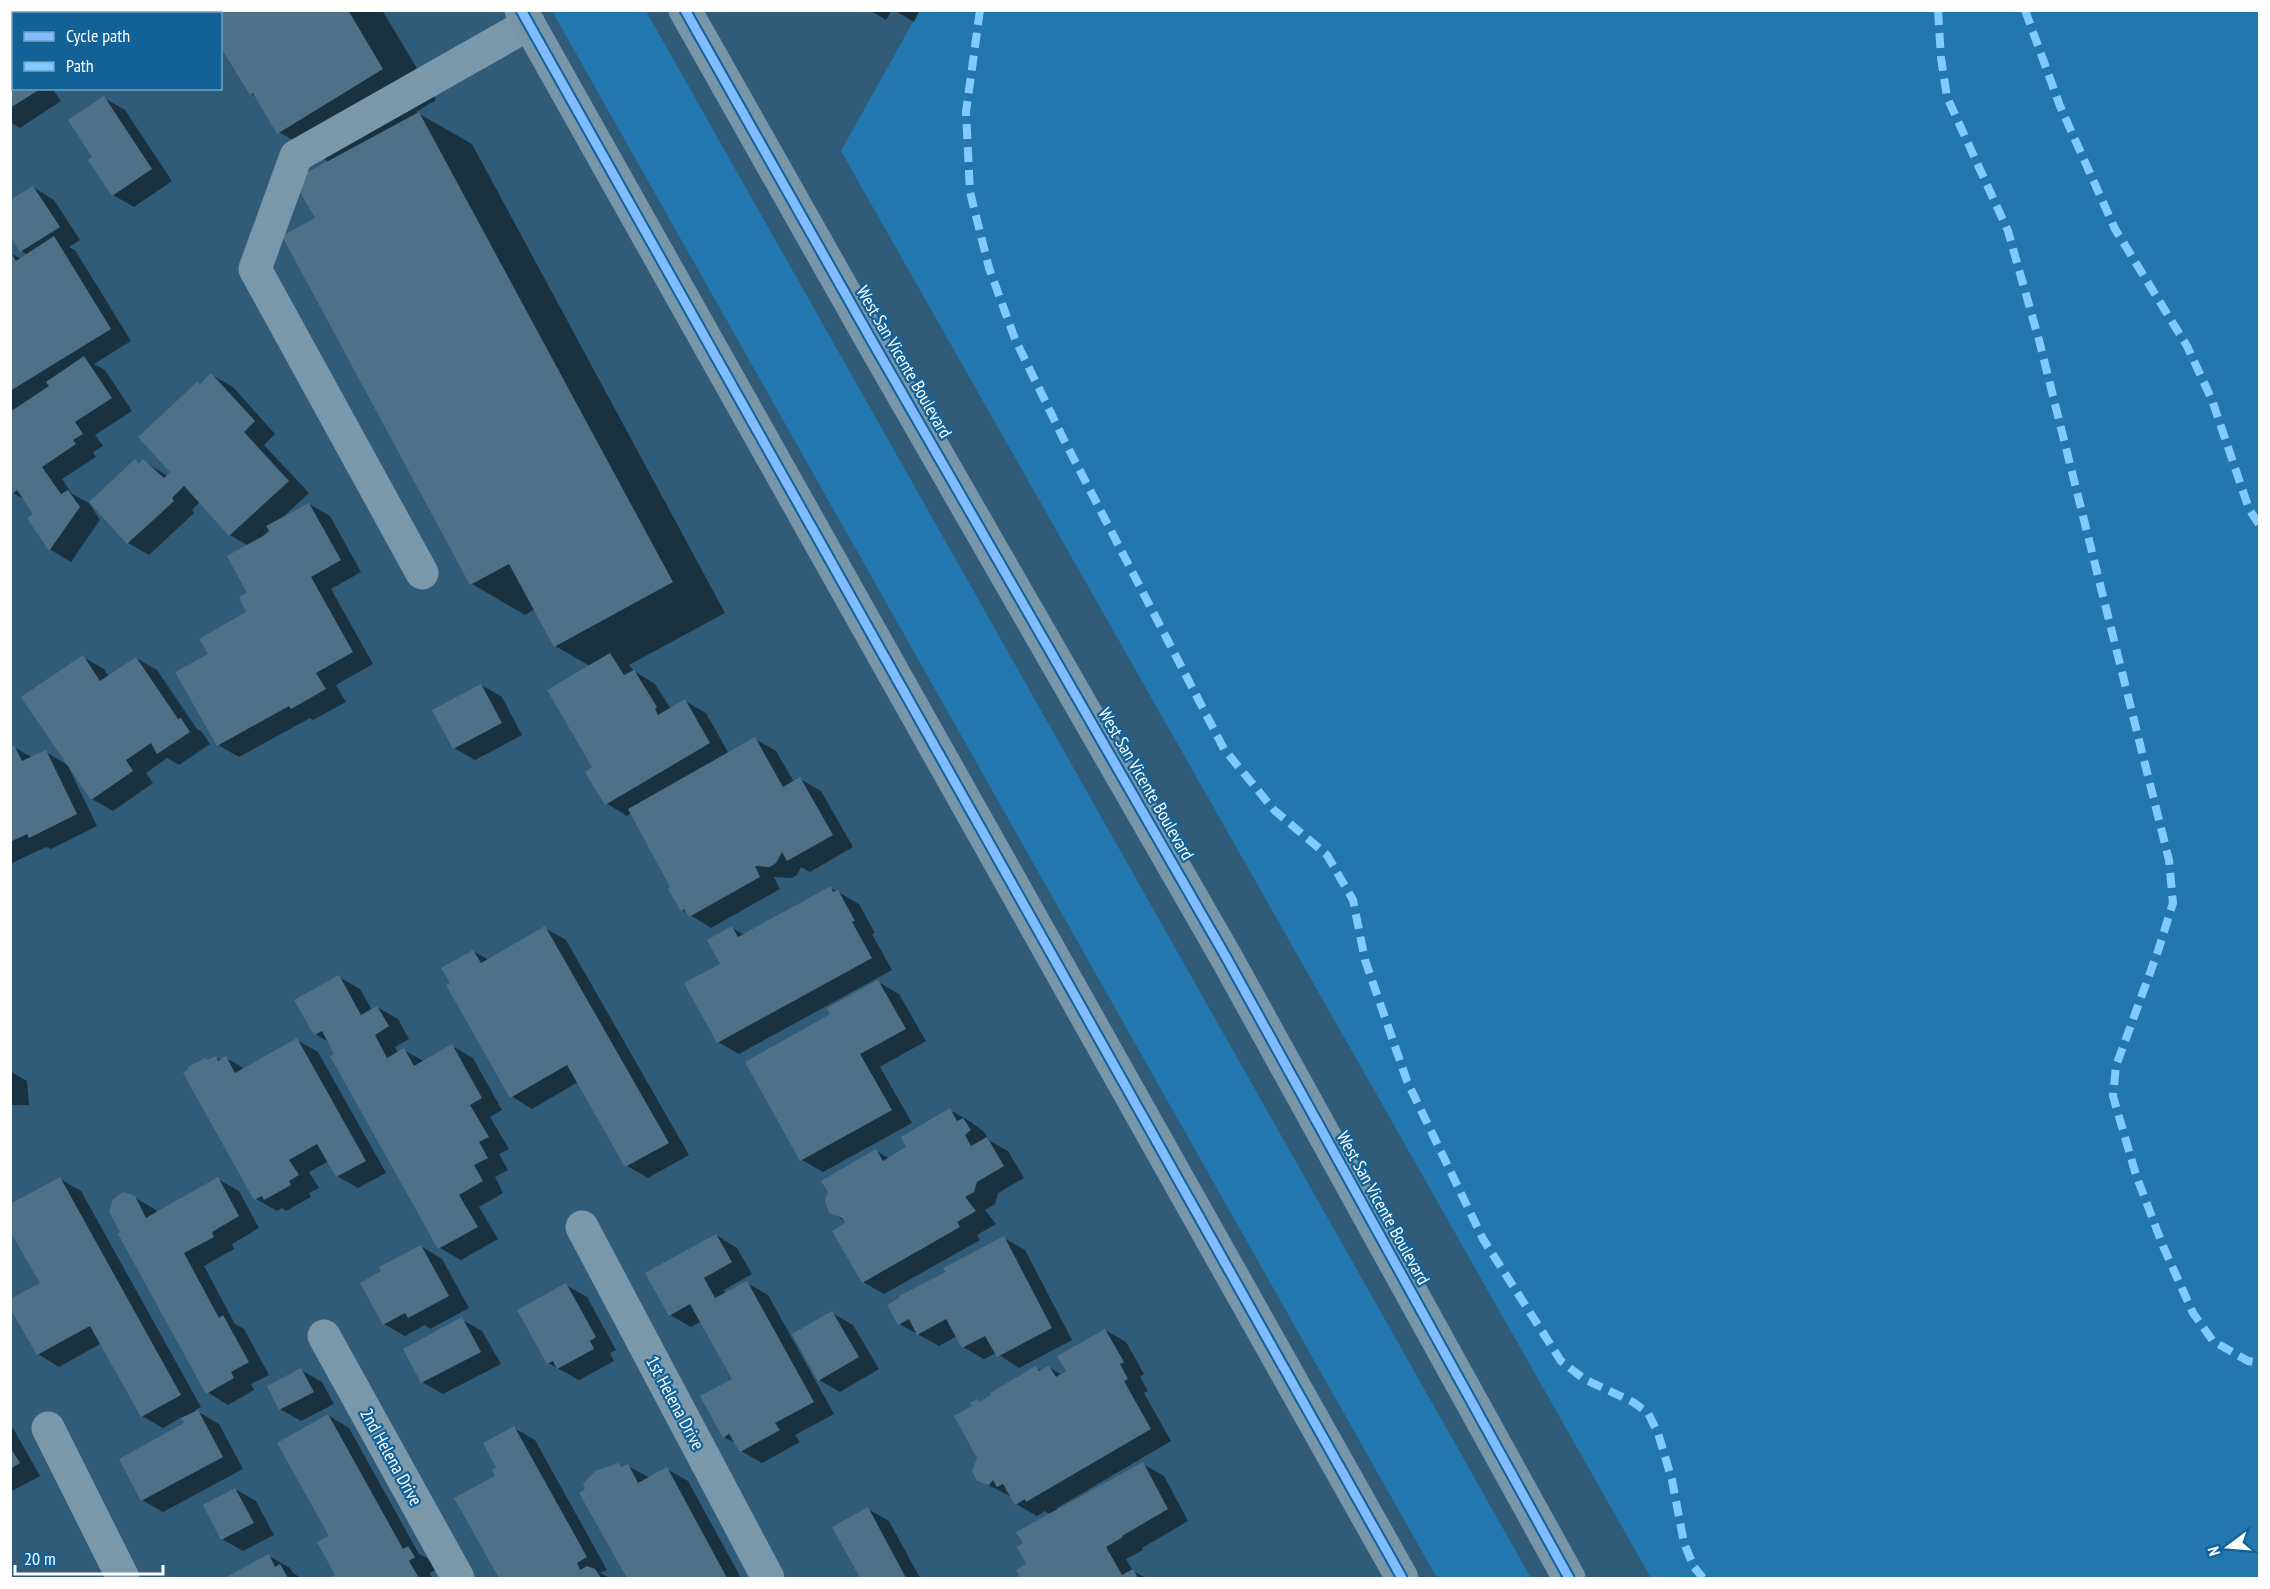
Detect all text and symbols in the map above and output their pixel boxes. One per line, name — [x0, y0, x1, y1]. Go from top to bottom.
legend — [12, 12, 222, 90]
text: Cycle path — [66, 24, 130, 47]
text: Path — [66, 54, 94, 77]
street label: West San Vicente Boulevard — [851, 282, 957, 442]
street label: West San Vicente Boulevard — [1093, 704, 1199, 864]
street label: West San Vicente Boulevard — [1332, 1127, 1435, 1289]
street label: 1st Helena Drive — [641, 1352, 710, 1454]
street label: 2nd Helena Drive — [355, 1404, 428, 1510]
north arrow — [2198, 1517, 2258, 1577]
scale bar — [15, 1538, 164, 1576]
text: N — [2203, 1544, 2224, 1558]
text: 20 m — [24, 1547, 56, 1570]

